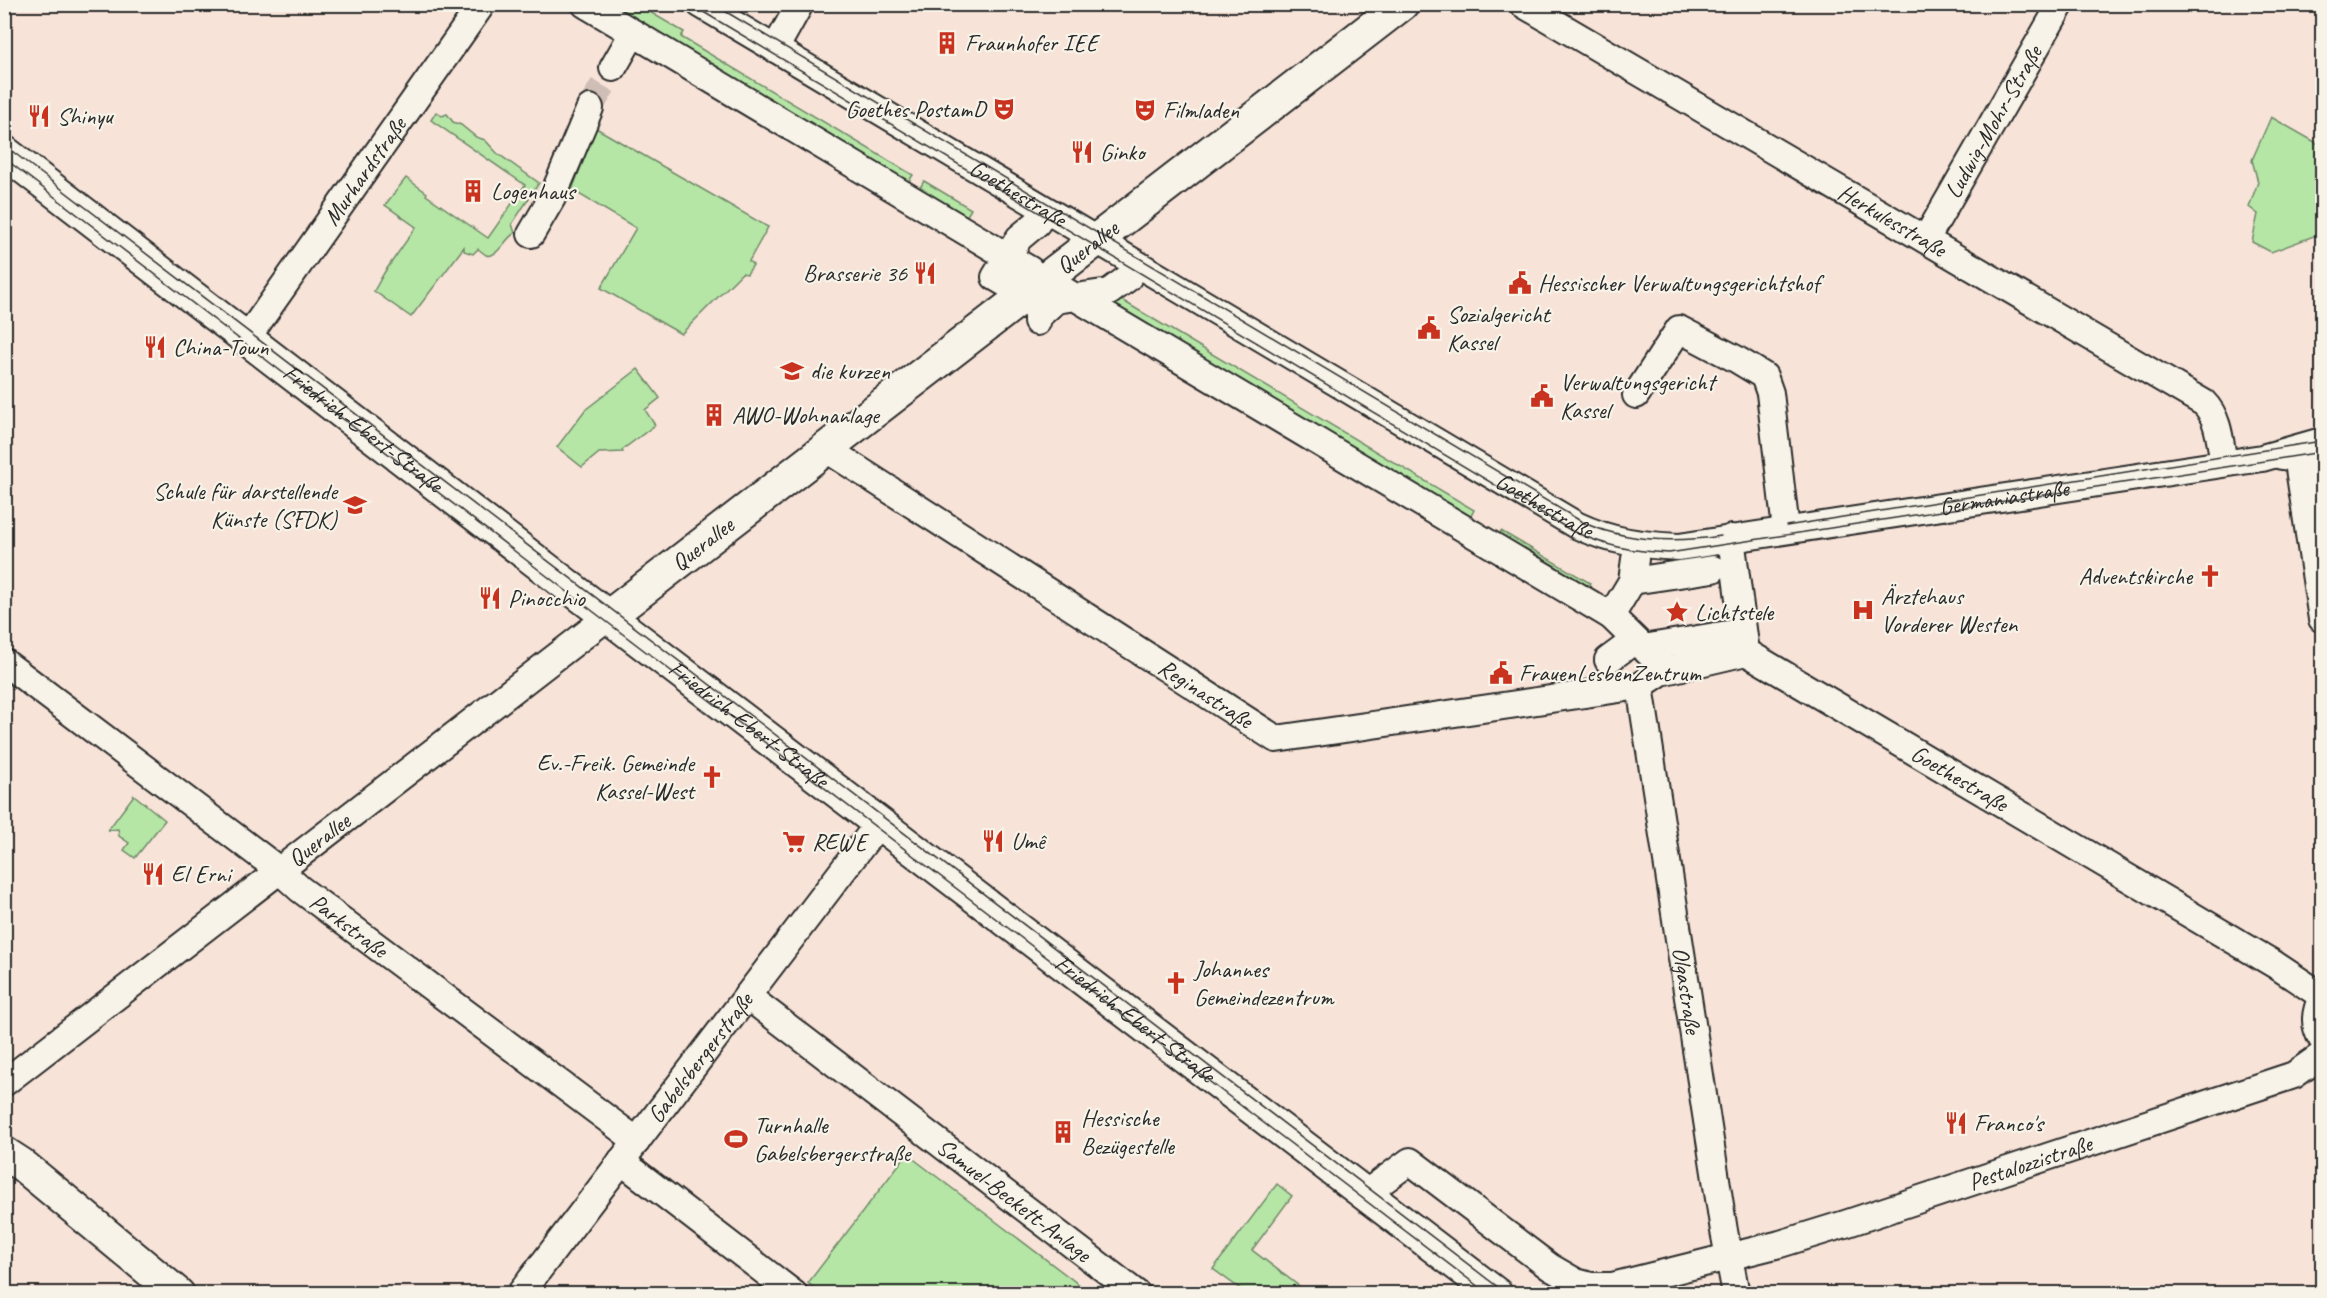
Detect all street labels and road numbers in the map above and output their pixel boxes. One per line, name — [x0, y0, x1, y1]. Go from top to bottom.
street label: Ludwig-Mohr-Straße — [1938, 38, 2050, 203]
street label: Murhardstraße — [316, 110, 414, 231]
street label: Goethestraße — [964, 153, 1074, 235]
street label: Herkulesstraße — [1833, 177, 1954, 265]
street label: Querallee — [1050, 212, 1126, 281]
street label: Friedrich-Ebert-Straße — [277, 357, 451, 500]
street label: Goethestraße — [1490, 466, 1599, 546]
street label: Germaniastraße — [1937, 472, 2073, 522]
street label: Querallee — [665, 509, 741, 577]
street label: Reginastraße — [1153, 652, 1260, 736]
street label: Friedrich-Ebert-Straße — [663, 653, 837, 796]
street label: Goethestraße — [1906, 738, 2015, 819]
street label: Querallee — [282, 805, 358, 873]
street label: Parkstraße — [304, 887, 395, 966]
street label: Olgastraße — [1665, 945, 1709, 1038]
street label: Friedrich-Ebert-Straße — [1049, 948, 1223, 1091]
street label: Gabelsbergerstraße — [641, 985, 761, 1129]
street label: Pestalozzistraße — [1964, 1128, 2098, 1197]
street label: Samuel-Beckett-Anlage — [931, 1131, 1099, 1270]

